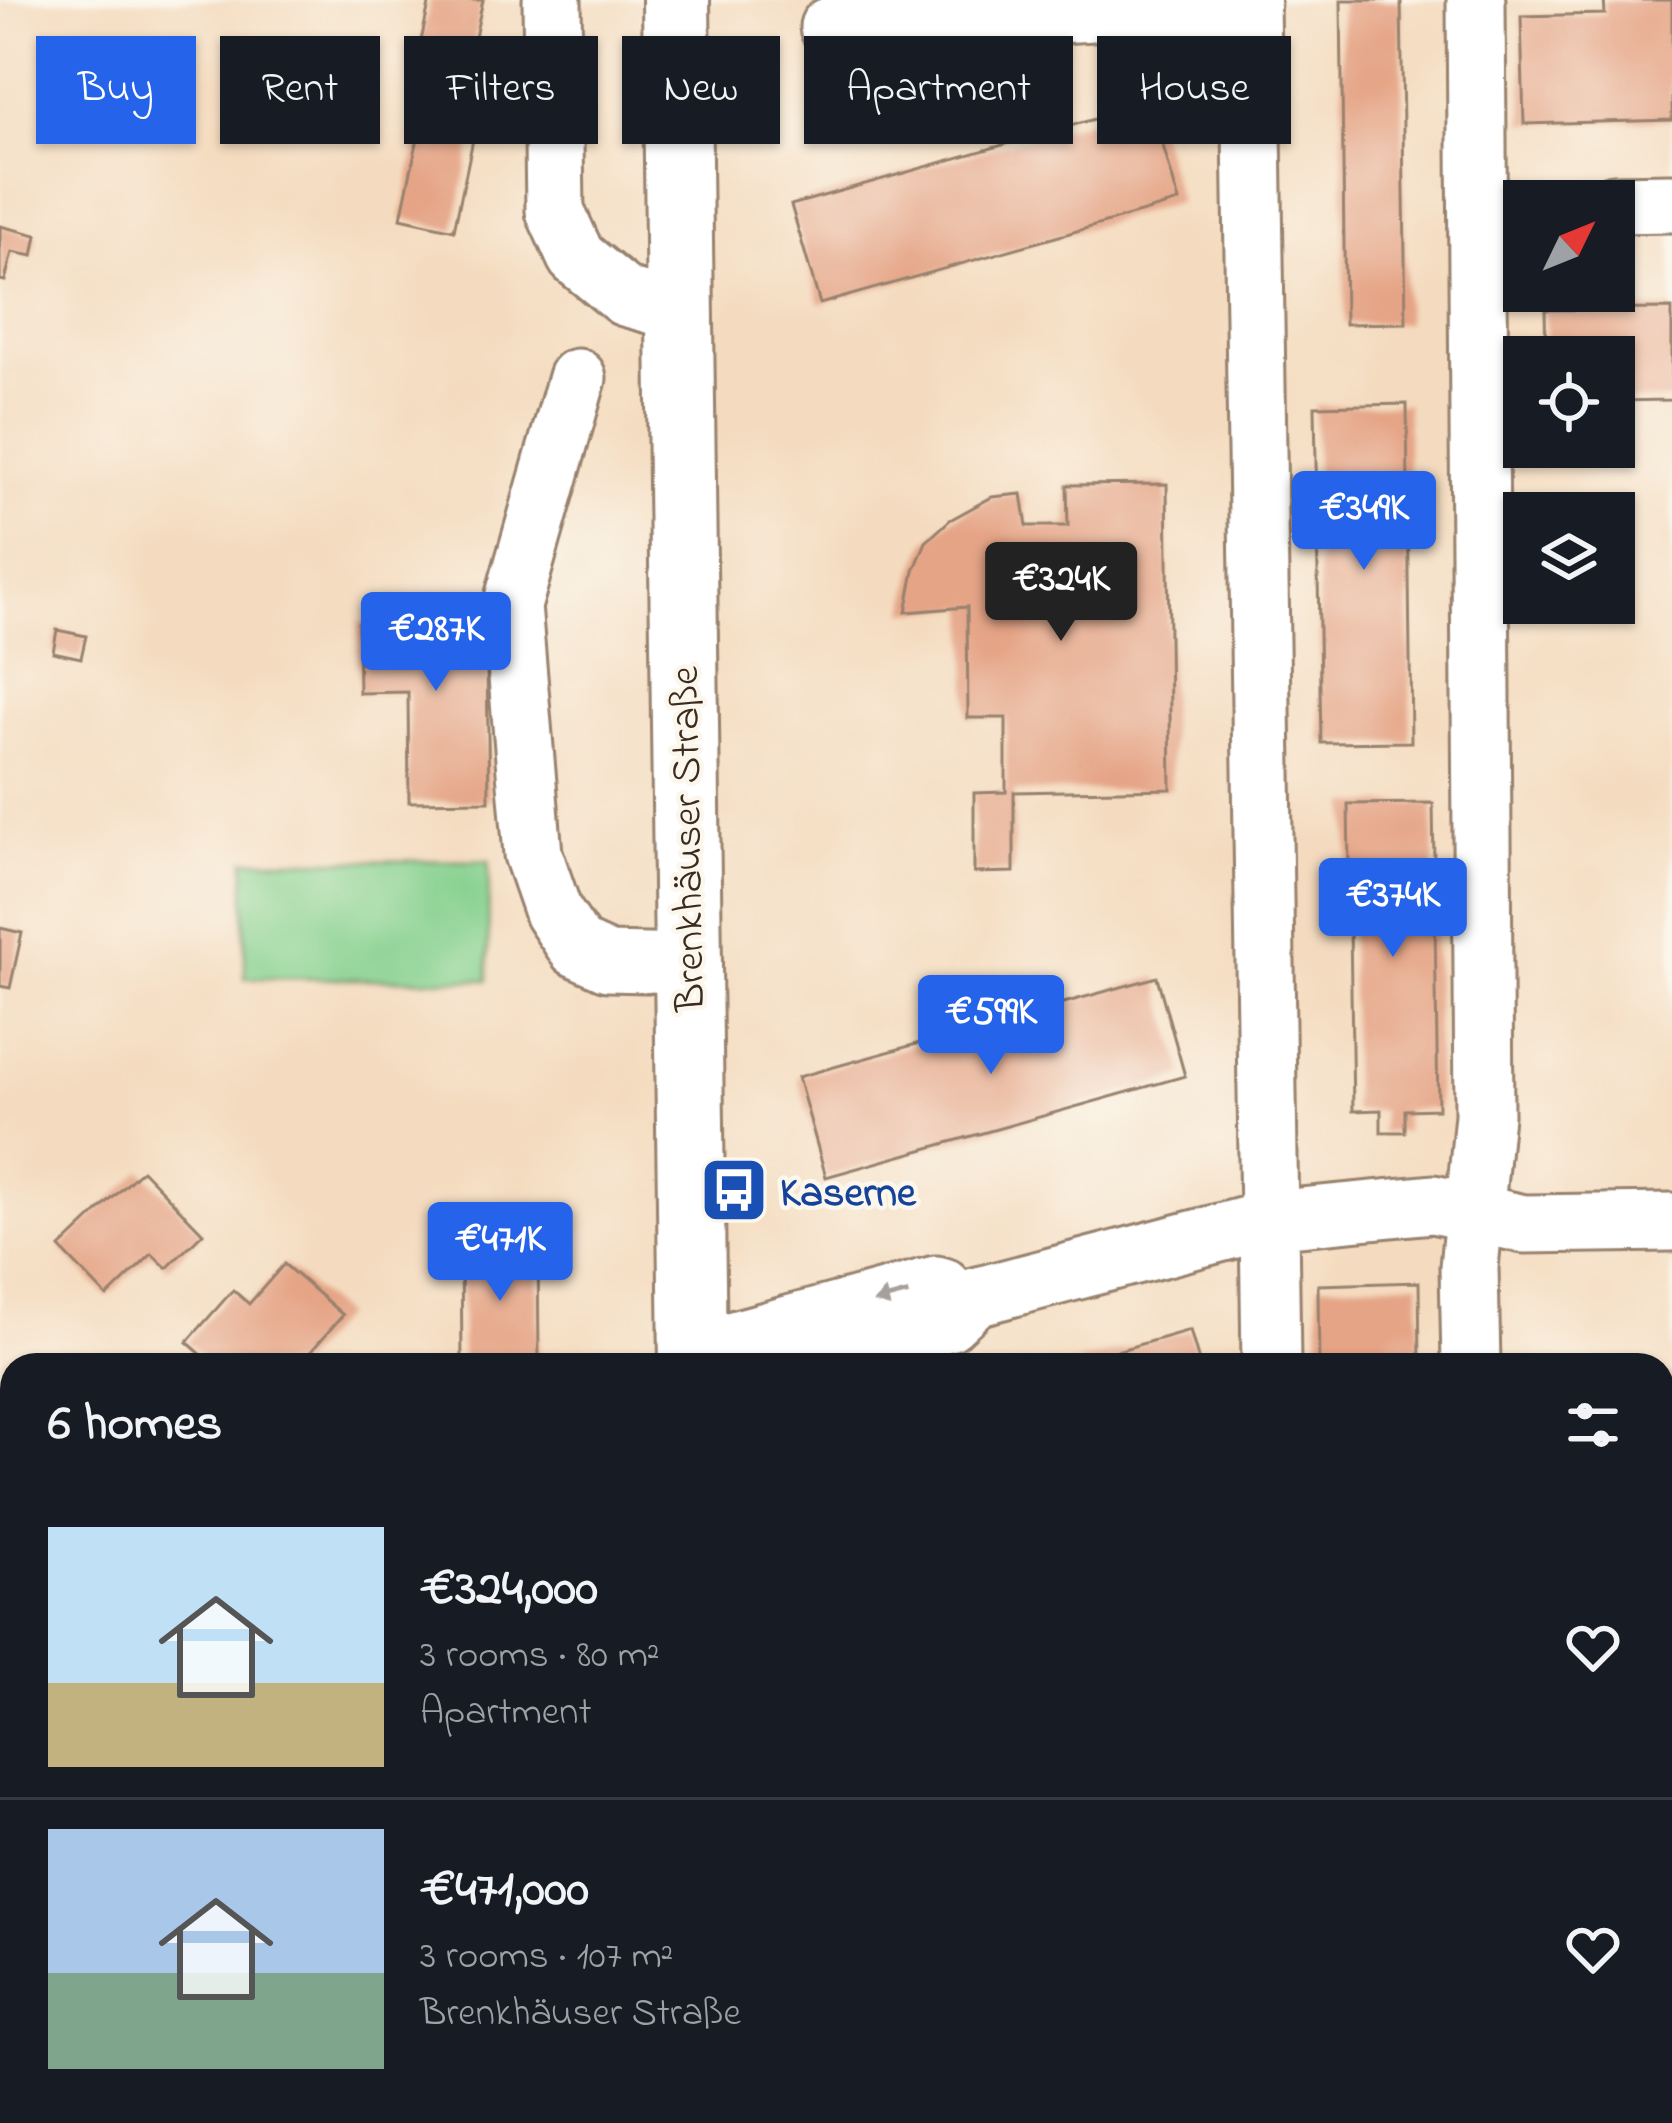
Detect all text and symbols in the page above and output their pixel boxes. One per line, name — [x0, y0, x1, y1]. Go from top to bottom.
chip: Buy — [36, 36, 196, 144]
chip: Rent — [220, 36, 380, 144]
chip: Filters — [404, 36, 598, 144]
chip: New — [622, 36, 780, 144]
chip: Apartment — [804, 36, 1073, 144]
chip: House — [1097, 36, 1291, 144]
north arrow — [1503, 180, 1635, 312]
map controls — [1503, 180, 1635, 624]
button: locate — [1503, 336, 1635, 468]
pin: €349K — [1280, 471, 1448, 573]
text: €349K — [1319, 481, 1409, 538]
button: layers — [1503, 492, 1635, 624]
pin: €324K — [977, 542, 1145, 644]
text: €324K — [1012, 552, 1110, 609]
pin: €287K — [352, 592, 520, 694]
text: €287K — [388, 602, 484, 659]
street label: Brenkhäuser Straße — [656, 665, 723, 1013]
pin: €374K — [1309, 858, 1477, 960]
text: €374K — [1346, 868, 1440, 925]
pin: €599K — [907, 975, 1075, 1077]
text: €599K — [945, 985, 1037, 1042]
bus stop icon: Kaserne — [699, 1155, 769, 1225]
place label: Kaserne — [780, 1164, 917, 1225]
pin: €471K — [416, 1202, 584, 1304]
text: €471K — [455, 1212, 545, 1269]
one-way arrow — [872, 1289, 909, 1308]
text: 6 homes — [48, 1388, 222, 1463]
icon: filters — [1560, 1392, 1626, 1458]
text: €324,000 — [420, 1553, 598, 1628]
icon: home — [144, 1575, 288, 1719]
icon: heart — [1560, 1614, 1626, 1680]
text: 3 rooms · 80 m² — [420, 1628, 660, 1685]
text: Apartment — [420, 1685, 592, 1742]
text: €471,000 — [420, 1854, 589, 1929]
icon: home — [144, 1877, 288, 2021]
icon: heart — [1560, 1916, 1626, 1982]
text: 3 rooms · 107 m² — [420, 1929, 673, 1986]
text: Brenkhäuser Straße — [420, 1986, 741, 2043]

